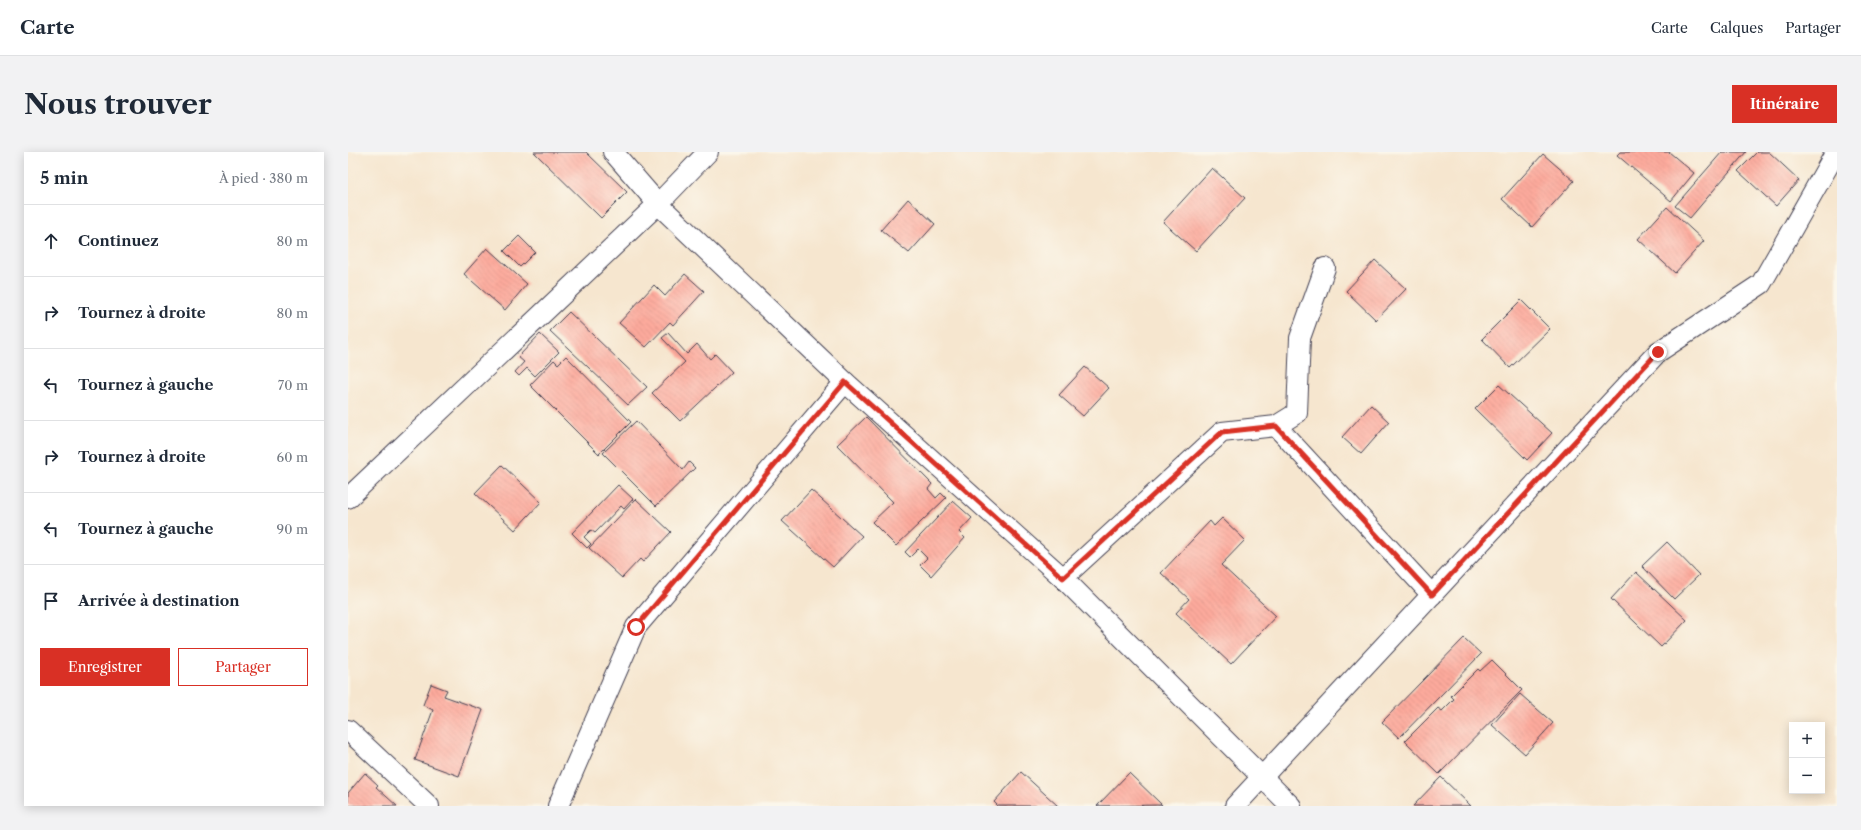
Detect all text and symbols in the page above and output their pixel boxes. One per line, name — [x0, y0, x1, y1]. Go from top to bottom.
text: Carte — [20, 16, 75, 39]
text: Carte — [1651, 19, 1688, 37]
text: Calques — [1710, 19, 1763, 37]
text: Partager — [1785, 19, 1841, 37]
button: Itinéraire — [1732, 85, 1837, 123]
text: Nous trouver — [24, 87, 212, 121]
text: 5 min — [40, 168, 88, 188]
text: À pied · 380 m — [219, 170, 308, 186]
icon: ahead — [40, 230, 62, 252]
text: Continuez — [78, 231, 159, 250]
text: 80 m — [276, 233, 308, 249]
icon: right — [40, 302, 62, 324]
text: Tournez à droite — [78, 303, 206, 322]
text: 80 m — [276, 305, 308, 321]
route end — [1649, 343, 1667, 361]
icon: left — [40, 374, 62, 396]
text: Tournez à gauche — [78, 375, 214, 394]
text: 70 m — [278, 377, 308, 393]
icon: right — [40, 446, 62, 468]
text: Tournez à droite — [78, 447, 206, 466]
text: 60 m — [277, 449, 308, 465]
icon: left — [40, 518, 62, 540]
text: Tournez à gauche — [78, 519, 214, 538]
text: 90 m — [277, 521, 308, 537]
icon: arrive — [40, 590, 62, 612]
text: Arrivée à destination — [78, 591, 240, 610]
route start — [627, 618, 645, 636]
button: Enregistrer — [40, 648, 170, 686]
button: Partager — [178, 648, 308, 686]
map controls — [1789, 722, 1825, 794]
button: + — [1789, 722, 1825, 758]
button: − — [1789, 758, 1825, 794]

